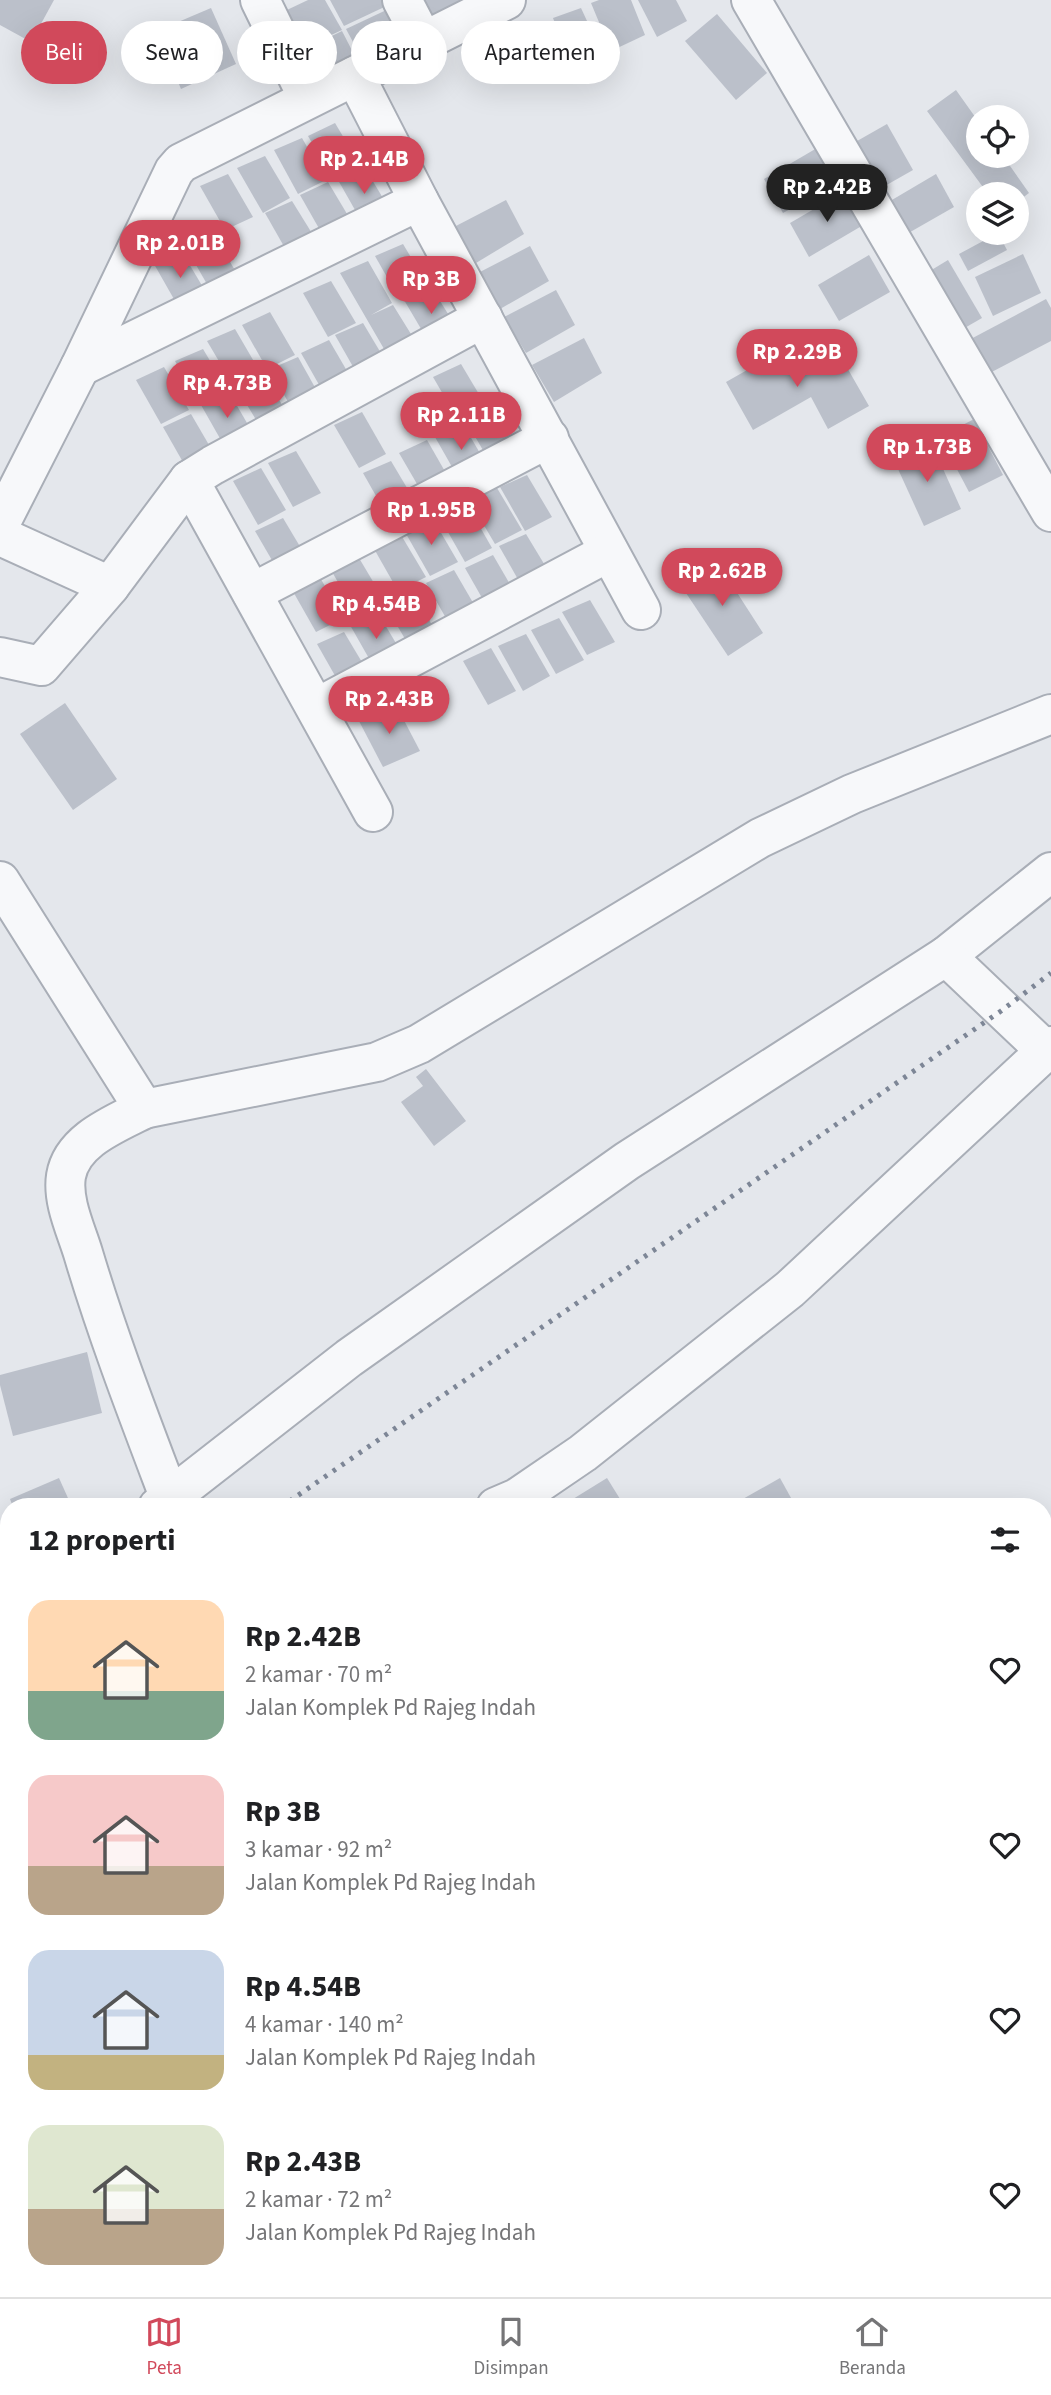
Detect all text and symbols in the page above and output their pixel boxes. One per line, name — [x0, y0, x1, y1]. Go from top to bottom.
chip: Beli — [21, 21, 107, 84]
chip: Sewa — [121, 21, 223, 84]
chip: Filter — [237, 21, 337, 84]
chip: Baru — [351, 21, 447, 84]
chip: Apartemen — [461, 21, 620, 84]
map controls — [966, 105, 1029, 245]
button: locate — [966, 105, 1029, 168]
pin: Rp 2.14B — [292, 136, 436, 196]
text: Rp 2.14B — [319, 142, 409, 175]
pin: Rp 2.42B — [755, 164, 899, 224]
text: Rp 2.42B — [782, 170, 872, 203]
button: layers — [966, 182, 1029, 245]
pin: Rp 2.01B — [108, 220, 252, 280]
text: Rp 2.01B — [135, 226, 225, 259]
pin: Rp 3B — [382, 256, 480, 316]
text: Rp 3B — [402, 262, 460, 295]
pin: Rp 2.29B — [725, 330, 869, 389]
text: Rp 2.29B — [752, 335, 842, 368]
pin: Rp 4.73B — [155, 360, 299, 420]
text: Rp 4.73B — [182, 366, 272, 399]
pin: Rp 2.11B — [389, 392, 533, 452]
text: Rp 2.11B — [416, 398, 506, 431]
pin: Rp 1.73B — [855, 424, 999, 484]
text: Rp 1.73B — [882, 430, 972, 463]
pin: Rp 1.95B — [359, 488, 503, 547]
text: Rp 1.95B — [386, 493, 476, 526]
pin: Rp 2.62B — [650, 548, 794, 608]
text: Rp 2.62B — [677, 554, 767, 587]
pin: Rp 4.54B — [304, 582, 448, 641]
text: Rp 4.54B — [331, 587, 421, 620]
pin: Rp 2.43B — [317, 676, 461, 736]
text: Rp 2.43B — [344, 682, 434, 715]
text: 12 properti — [28, 1519, 176, 1562]
icon: filters — [986, 1521, 1024, 1559]
text: Rp 2.42B — [245, 1615, 361, 1658]
icon: home — [84, 1628, 168, 1712]
icon: heart — [986, 1651, 1024, 1689]
text: 2 kamar · 70 m² — [245, 1658, 392, 1691]
text: Jalan Komplek Pd Rajeg Indah — [245, 1691, 536, 1724]
text: Rp 3B — [245, 1790, 321, 1833]
icon: home — [84, 1803, 168, 1887]
icon: heart — [986, 1826, 1024, 1864]
text: 3 kamar · 92 m² — [245, 1833, 392, 1866]
text: Jalan Komplek Pd Rajeg Indah — [245, 1866, 536, 1899]
text: Rp 4.54B — [245, 1965, 361, 2008]
icon: home — [84, 1978, 168, 2062]
icon: heart — [986, 2001, 1024, 2039]
text: 4 kamar · 140 m² — [245, 2008, 404, 2041]
text: Jalan Komplek Pd Rajeg Indah — [245, 2041, 536, 2074]
text: Rp 2.43B — [245, 2140, 361, 2183]
icon: home — [84, 2153, 168, 2237]
icon: heart — [986, 2176, 1024, 2214]
text: 2 kamar · 72 m² — [245, 2183, 392, 2216]
text: Jalan Komplek Pd Rajeg Indah — [245, 2216, 536, 2249]
tab: Peta — [145, 2313, 183, 2382]
tab: Disimpan — [474, 2313, 549, 2382]
tab: Beranda — [839, 2313, 906, 2382]

